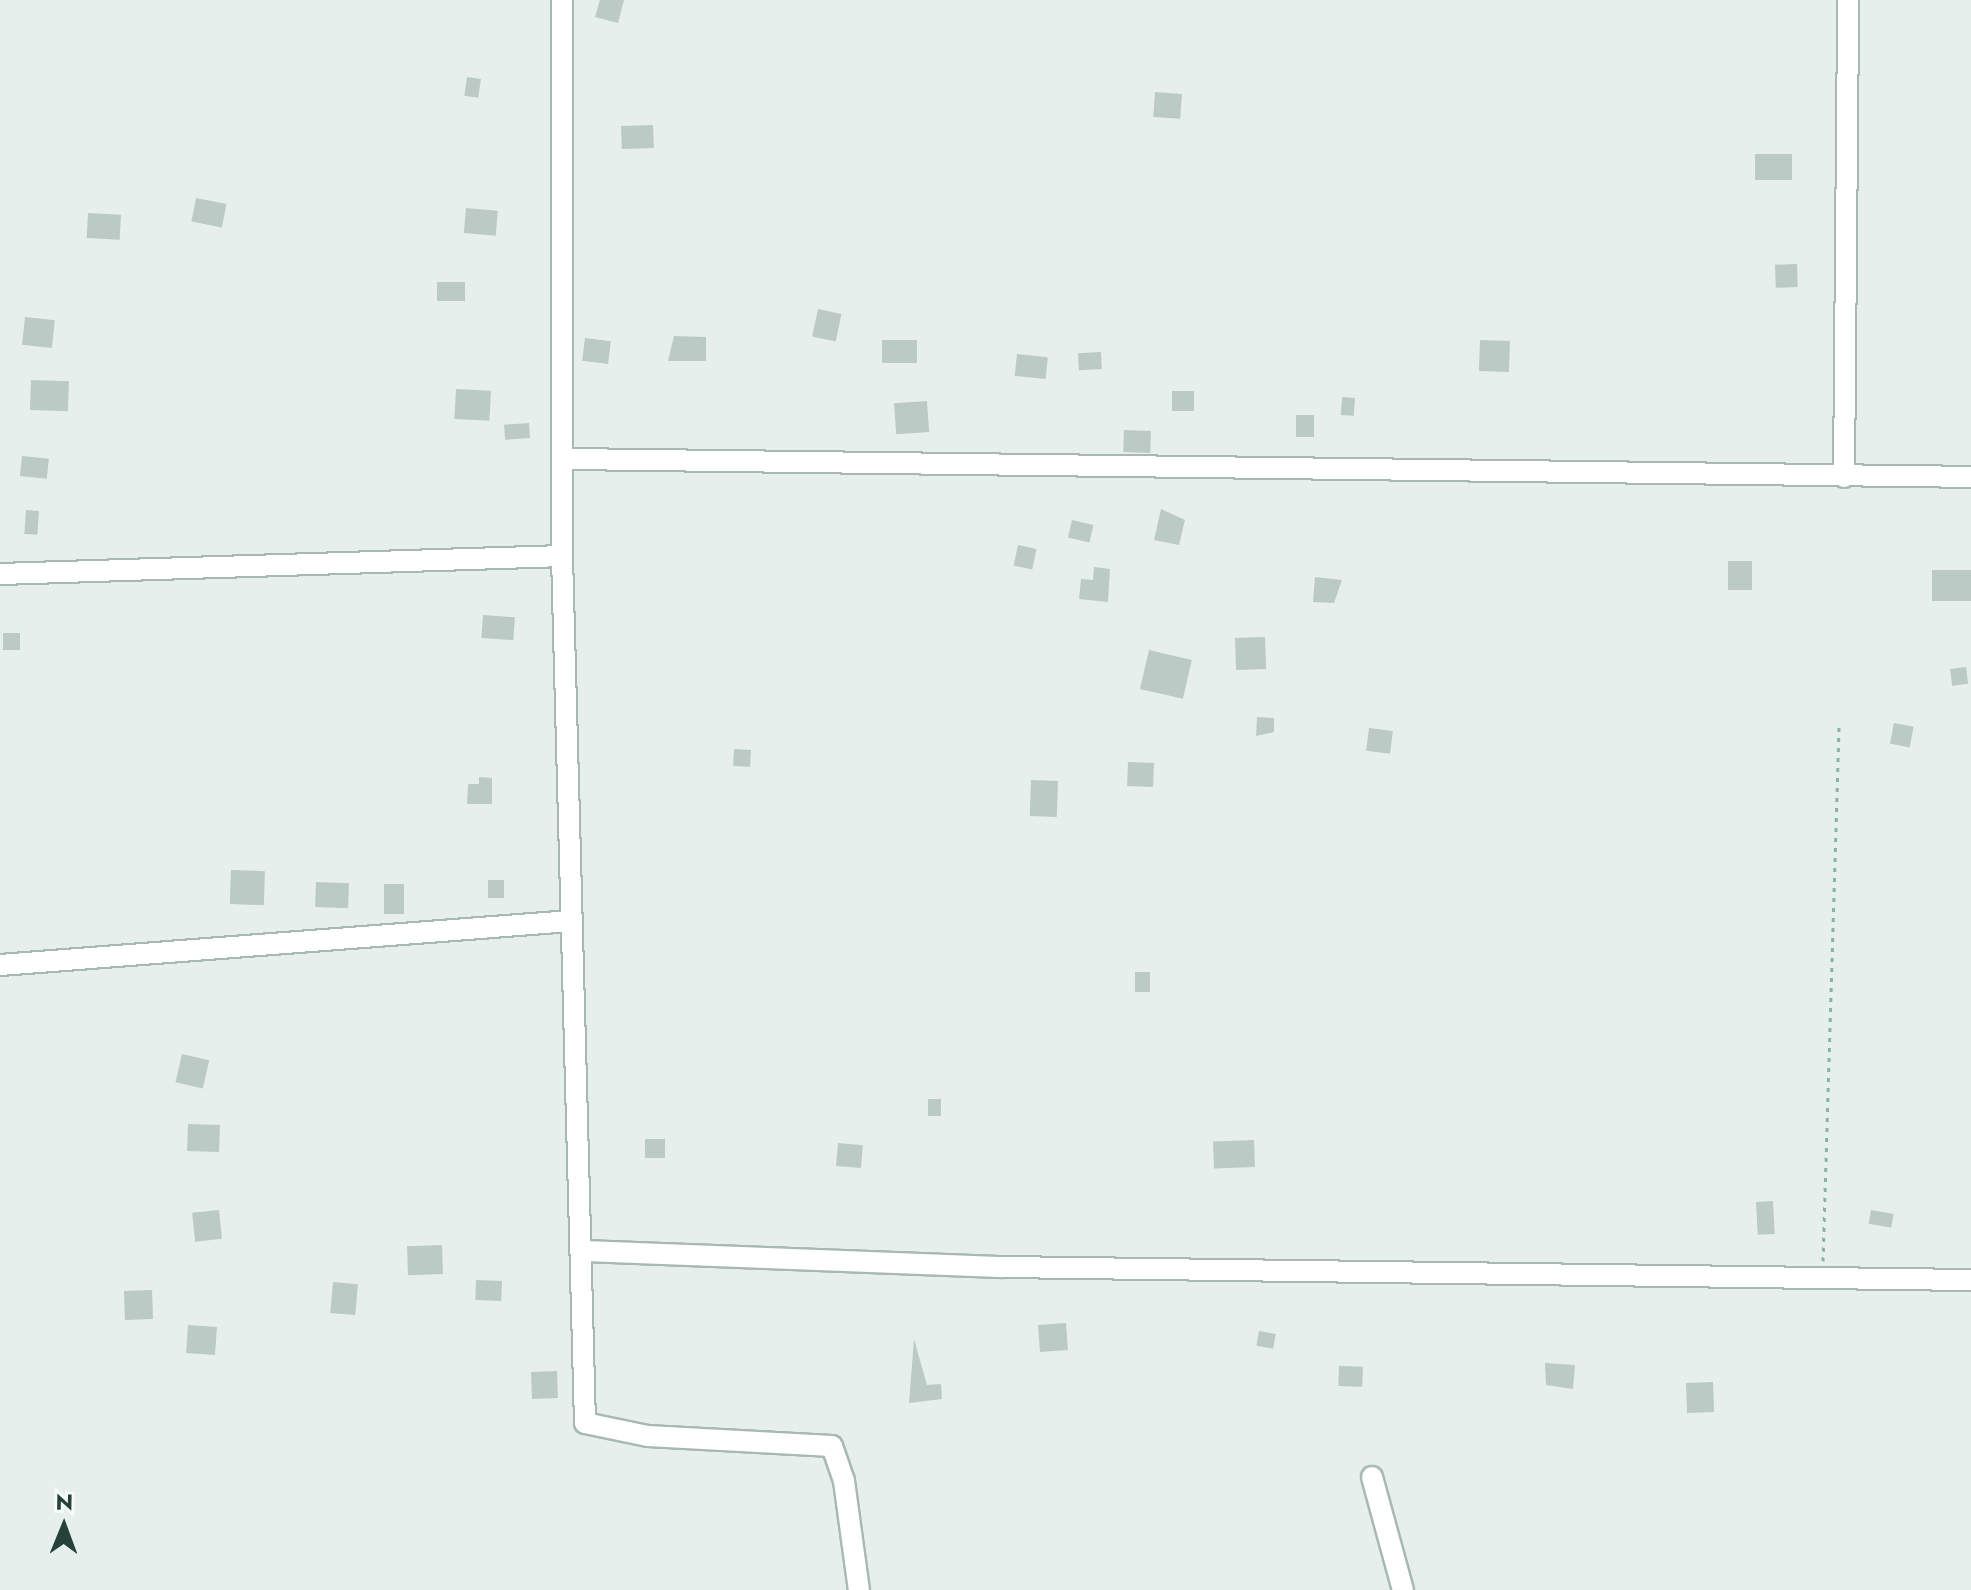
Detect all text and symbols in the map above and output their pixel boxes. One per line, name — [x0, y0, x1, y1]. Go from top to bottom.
north arrow — [24, 1486, 104, 1566]
text: N — [55, 1486, 73, 1518]

